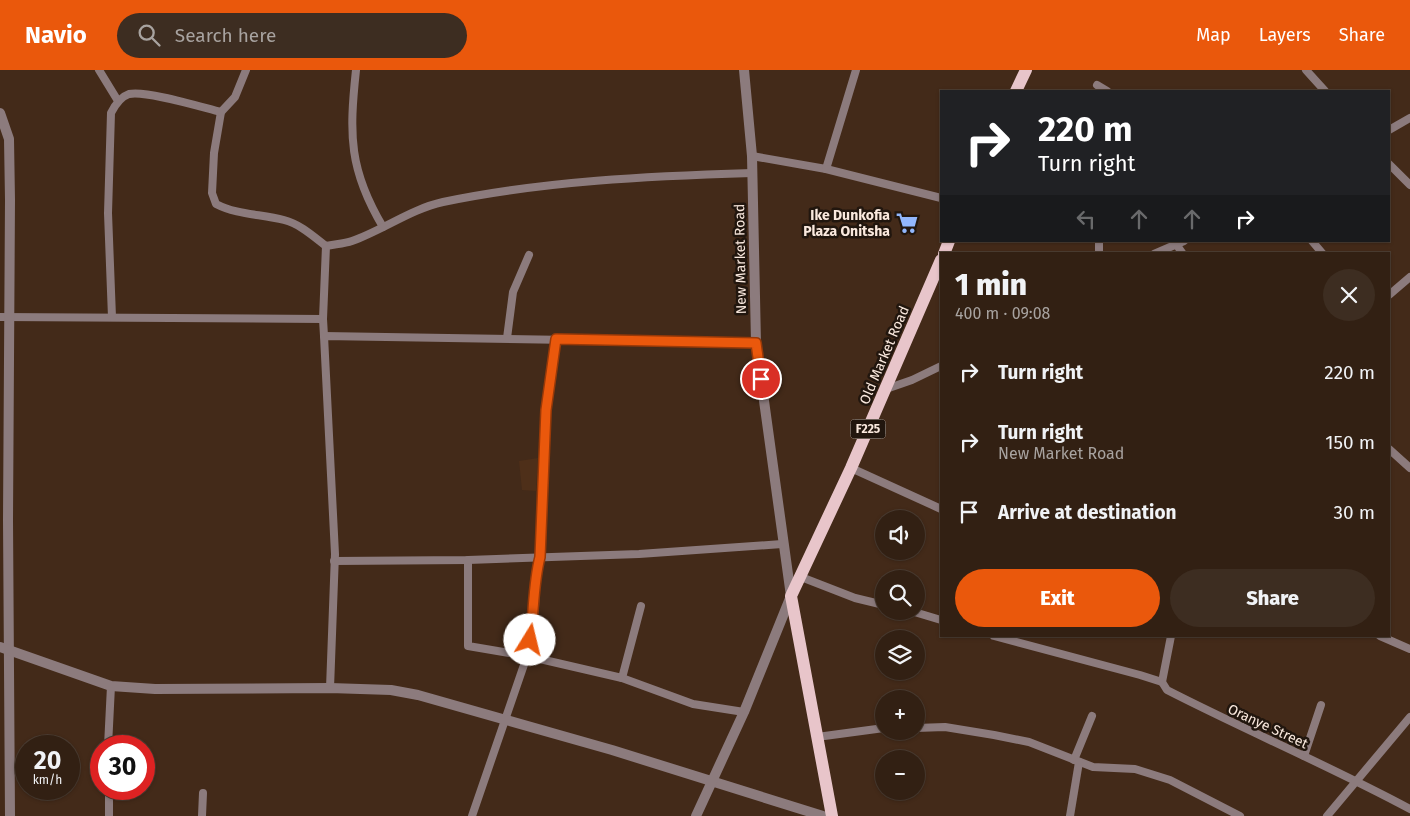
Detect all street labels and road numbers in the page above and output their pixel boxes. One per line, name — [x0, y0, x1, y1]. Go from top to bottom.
street label: New Market Road — [731, 204, 750, 314]
street label: Old Market Road — [856, 303, 913, 407]
road number: F225 — [850, 419, 886, 438]
street label: Oranye Street — [1225, 700, 1311, 753]

